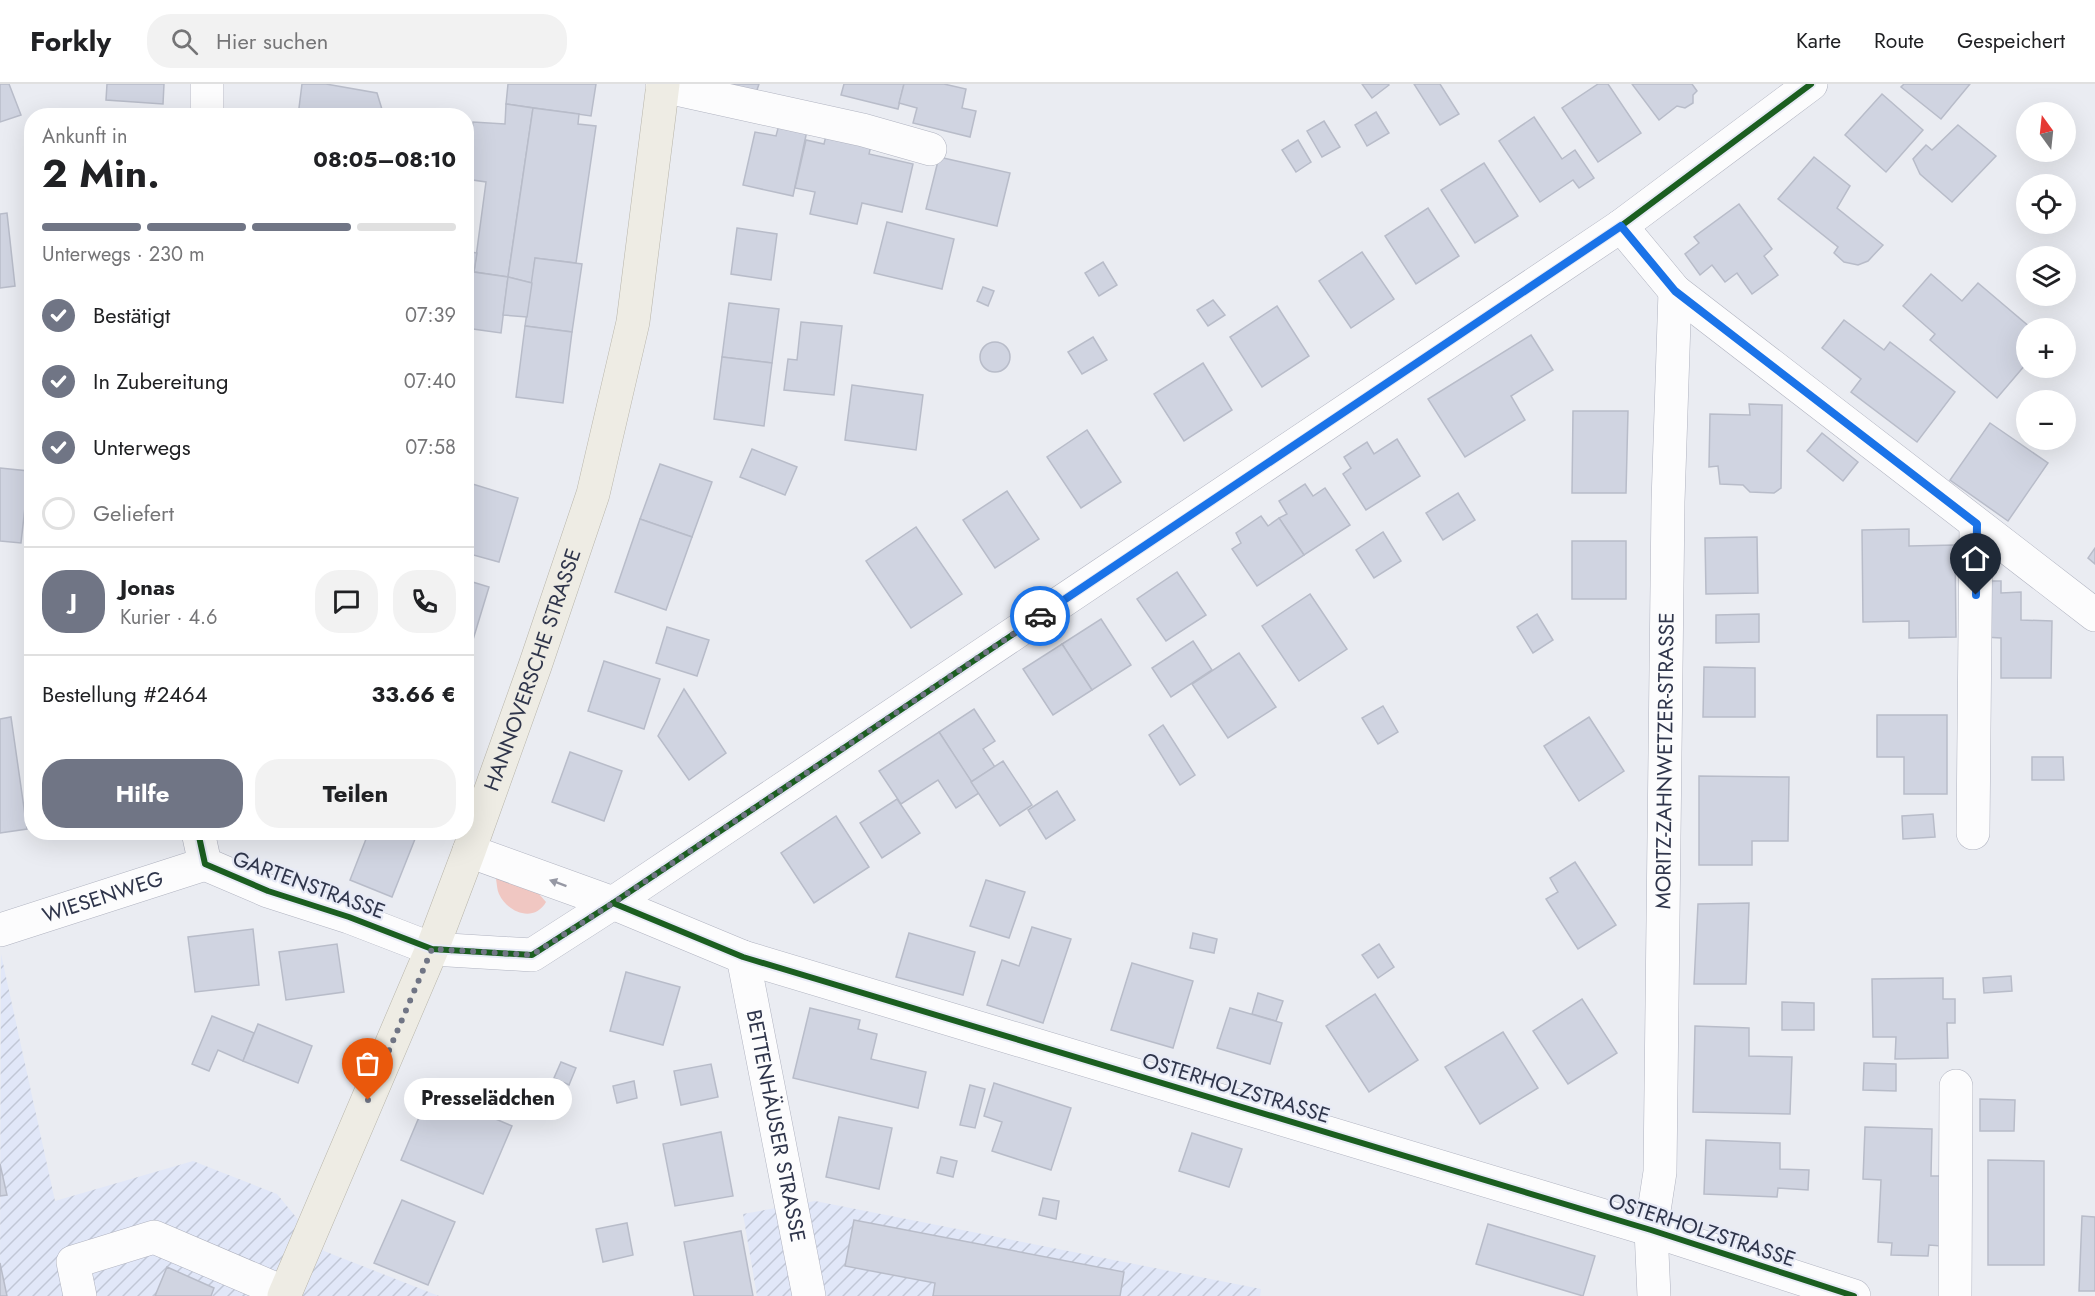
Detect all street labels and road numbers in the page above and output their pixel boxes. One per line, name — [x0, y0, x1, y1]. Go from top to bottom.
street label: HANNOVERSCHE STRASSE — [477, 545, 589, 795]
street label: MORITZ-ZAHNWETZER-STRASSE — [1648, 612, 1682, 909]
street label: GARTENSTRASSE — [229, 843, 389, 927]
street label: WIESENWEG — [38, 863, 167, 930]
street label: BETTENHÄUSER STRASSE — [739, 1007, 813, 1245]
street label: OSTERHOLZSTRASSE — [1138, 1045, 1334, 1131]
street label: OSTERHOLZSTRASSE — [1605, 1186, 1799, 1274]

